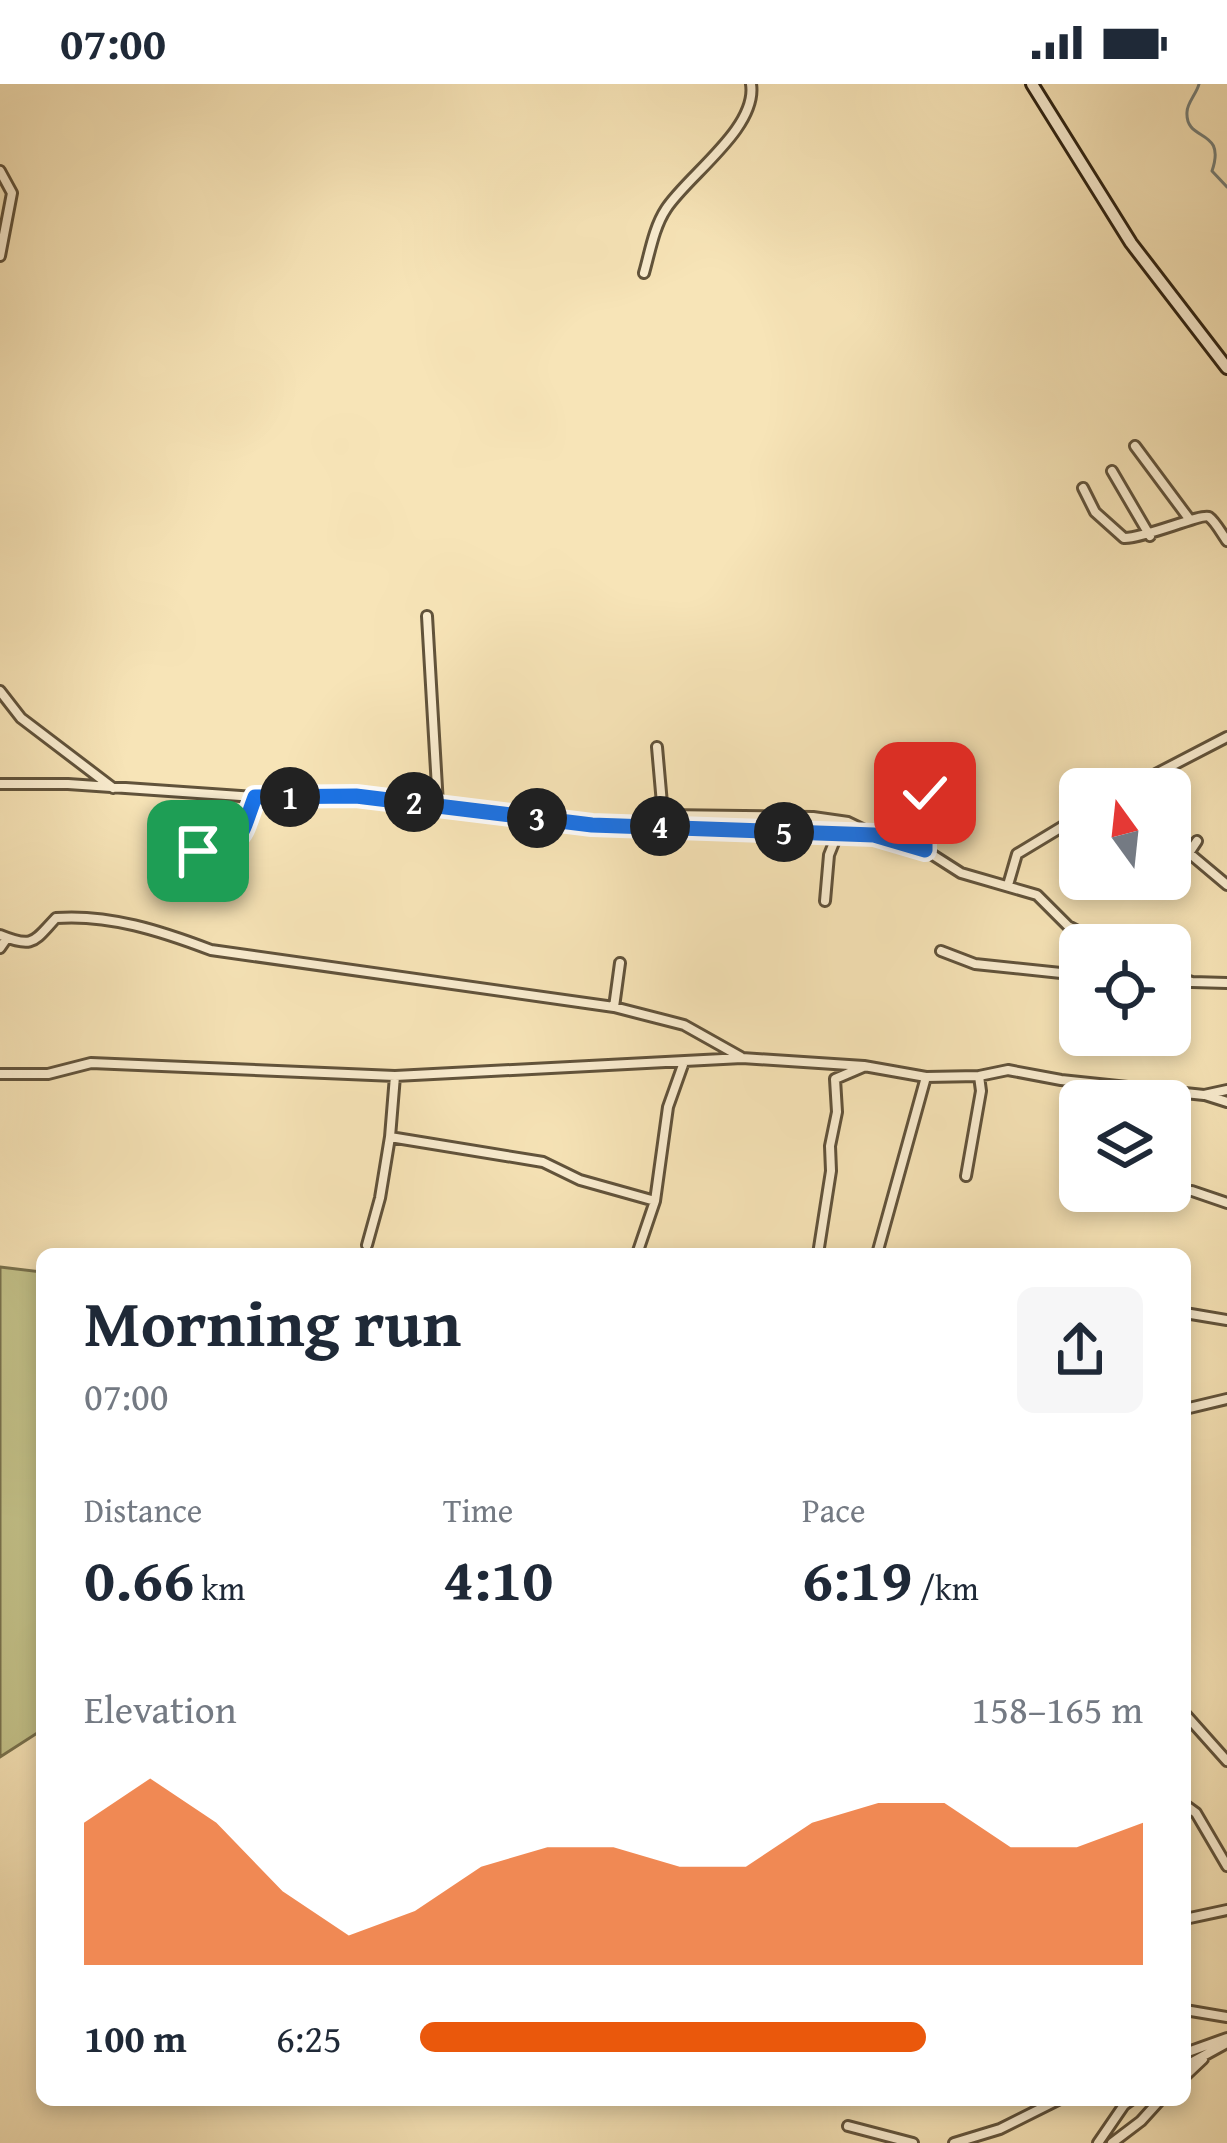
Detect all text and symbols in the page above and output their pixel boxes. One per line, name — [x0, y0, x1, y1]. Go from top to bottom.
text: 07:00 — [60, 10, 166, 75]
pin — [874, 742, 976, 844]
icon: check — [892, 760, 958, 826]
pin: 1 — [260, 767, 320, 827]
north arrow — [1059, 768, 1191, 900]
map controls — [1059, 768, 1191, 1212]
pin: 2 — [384, 772, 444, 832]
text: 1 — [281, 773, 299, 821]
text: 2 — [405, 778, 423, 826]
pin: 3 — [507, 788, 567, 848]
text: 3 — [528, 794, 546, 842]
pin: 4 — [630, 796, 690, 856]
pin — [147, 800, 249, 902]
text: 4 — [651, 802, 669, 850]
pin: 5 — [754, 802, 814, 862]
text: 5 — [775, 808, 793, 856]
icon: arrive — [165, 818, 231, 884]
button: locate — [1059, 924, 1191, 1056]
button: layers — [1059, 1080, 1191, 1212]
text: Morning run — [84, 1273, 461, 1370]
button: share — [1017, 1287, 1143, 1413]
text: 07:00 — [84, 1367, 169, 1424]
text: Distance — [84, 1486, 202, 1534]
text: Time — [443, 1486, 513, 1534]
text: Pace — [802, 1486, 865, 1534]
text: 0.66 — [84, 1534, 194, 1622]
text: 4:10 — [443, 1534, 553, 1622]
text: 6:19 — [802, 1534, 912, 1622]
text: km — [194, 1564, 245, 1612]
text: /km — [912, 1564, 979, 1612]
text: Elevation — [84, 1680, 237, 1737]
text: 158–165 m — [971, 1680, 1143, 1737]
text: 100 m — [84, 2009, 187, 2066]
text: 6:25 — [276, 2009, 342, 2066]

